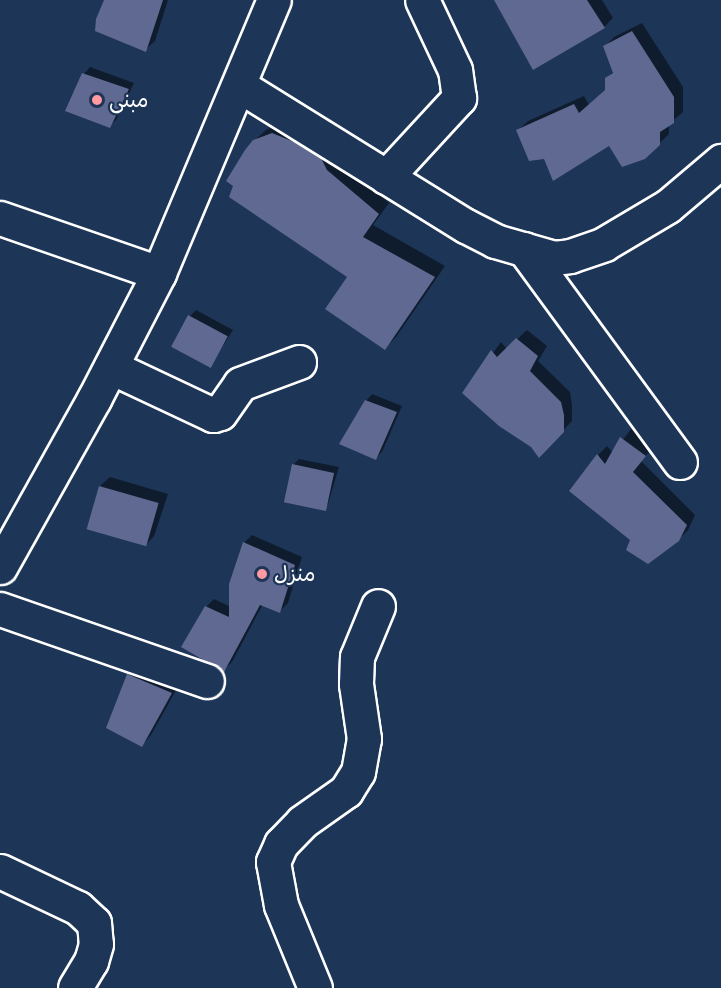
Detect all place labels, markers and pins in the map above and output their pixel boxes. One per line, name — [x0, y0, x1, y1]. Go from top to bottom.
place label: مبنى — [109, 87, 148, 113]
marker: مبنى — [90, 93, 104, 107]
place label: منزل — [274, 561, 315, 587]
marker: منزل — [255, 567, 269, 581]

